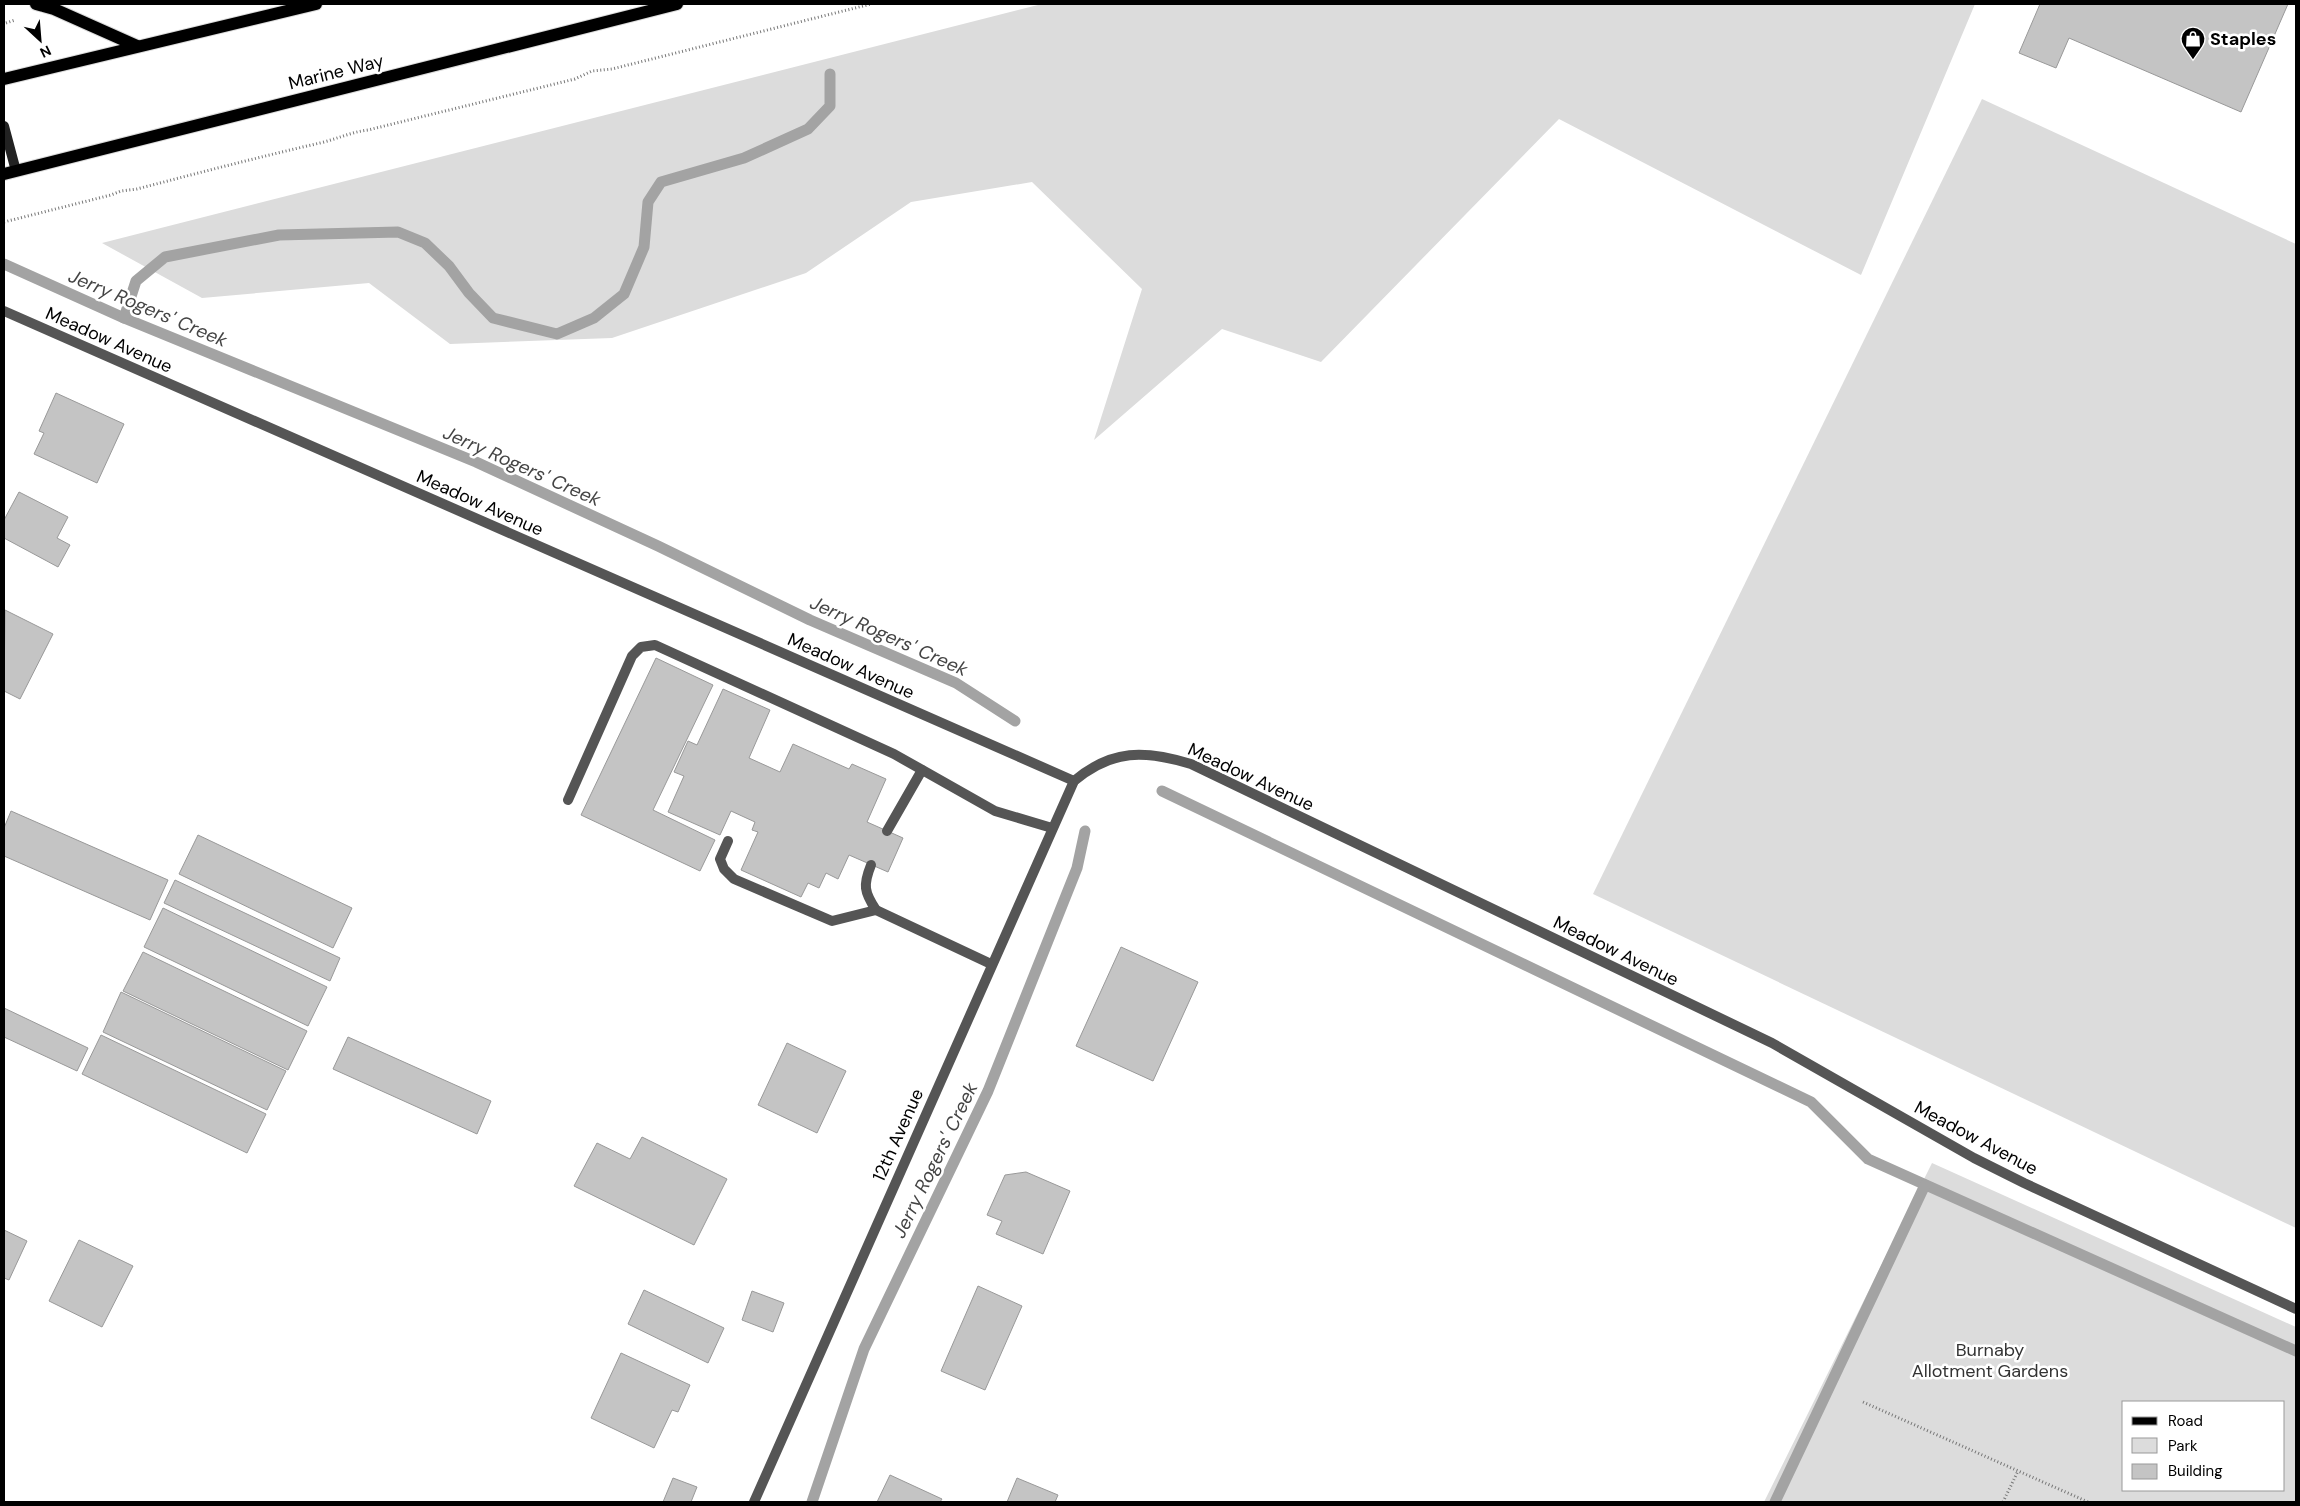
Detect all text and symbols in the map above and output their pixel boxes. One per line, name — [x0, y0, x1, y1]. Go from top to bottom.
north arrow — [15, 15, 65, 65]
shop icon: Staples — [2180, 26, 2206, 60]
place label: Staples — [2210, 27, 2276, 51]
text: N — [37, 41, 54, 62]
street label: Marine Way — [286, 49, 386, 95]
water label: Jerry Rogers' Creek — [65, 263, 231, 353]
street label: Meadow Avenue — [42, 301, 176, 379]
water label: Jerry Rogers' Creek — [439, 420, 605, 512]
street label: Meadow Avenue — [413, 464, 547, 542]
water label: Jerry Rogers' Creek — [806, 590, 972, 682]
street label: Meadow Avenue — [784, 627, 918, 705]
street label: Meadow Avenue — [1184, 737, 1318, 817]
street label: Meadow Avenue — [1549, 910, 1683, 992]
water label: Jerry Rogers' Creek — [886, 1078, 984, 1242]
street label: 12th Avenue — [867, 1085, 929, 1185]
street label: Meadow Avenue — [1910, 1095, 2042, 1181]
park label: Burnaby Allotment Gardens — [1912, 1338, 2068, 1383]
legend — [2122, 1401, 2285, 1491]
text: Road — [2168, 1411, 2203, 1431]
text: Park — [2168, 1436, 2198, 1456]
text: Building — [2168, 1461, 2223, 1481]

